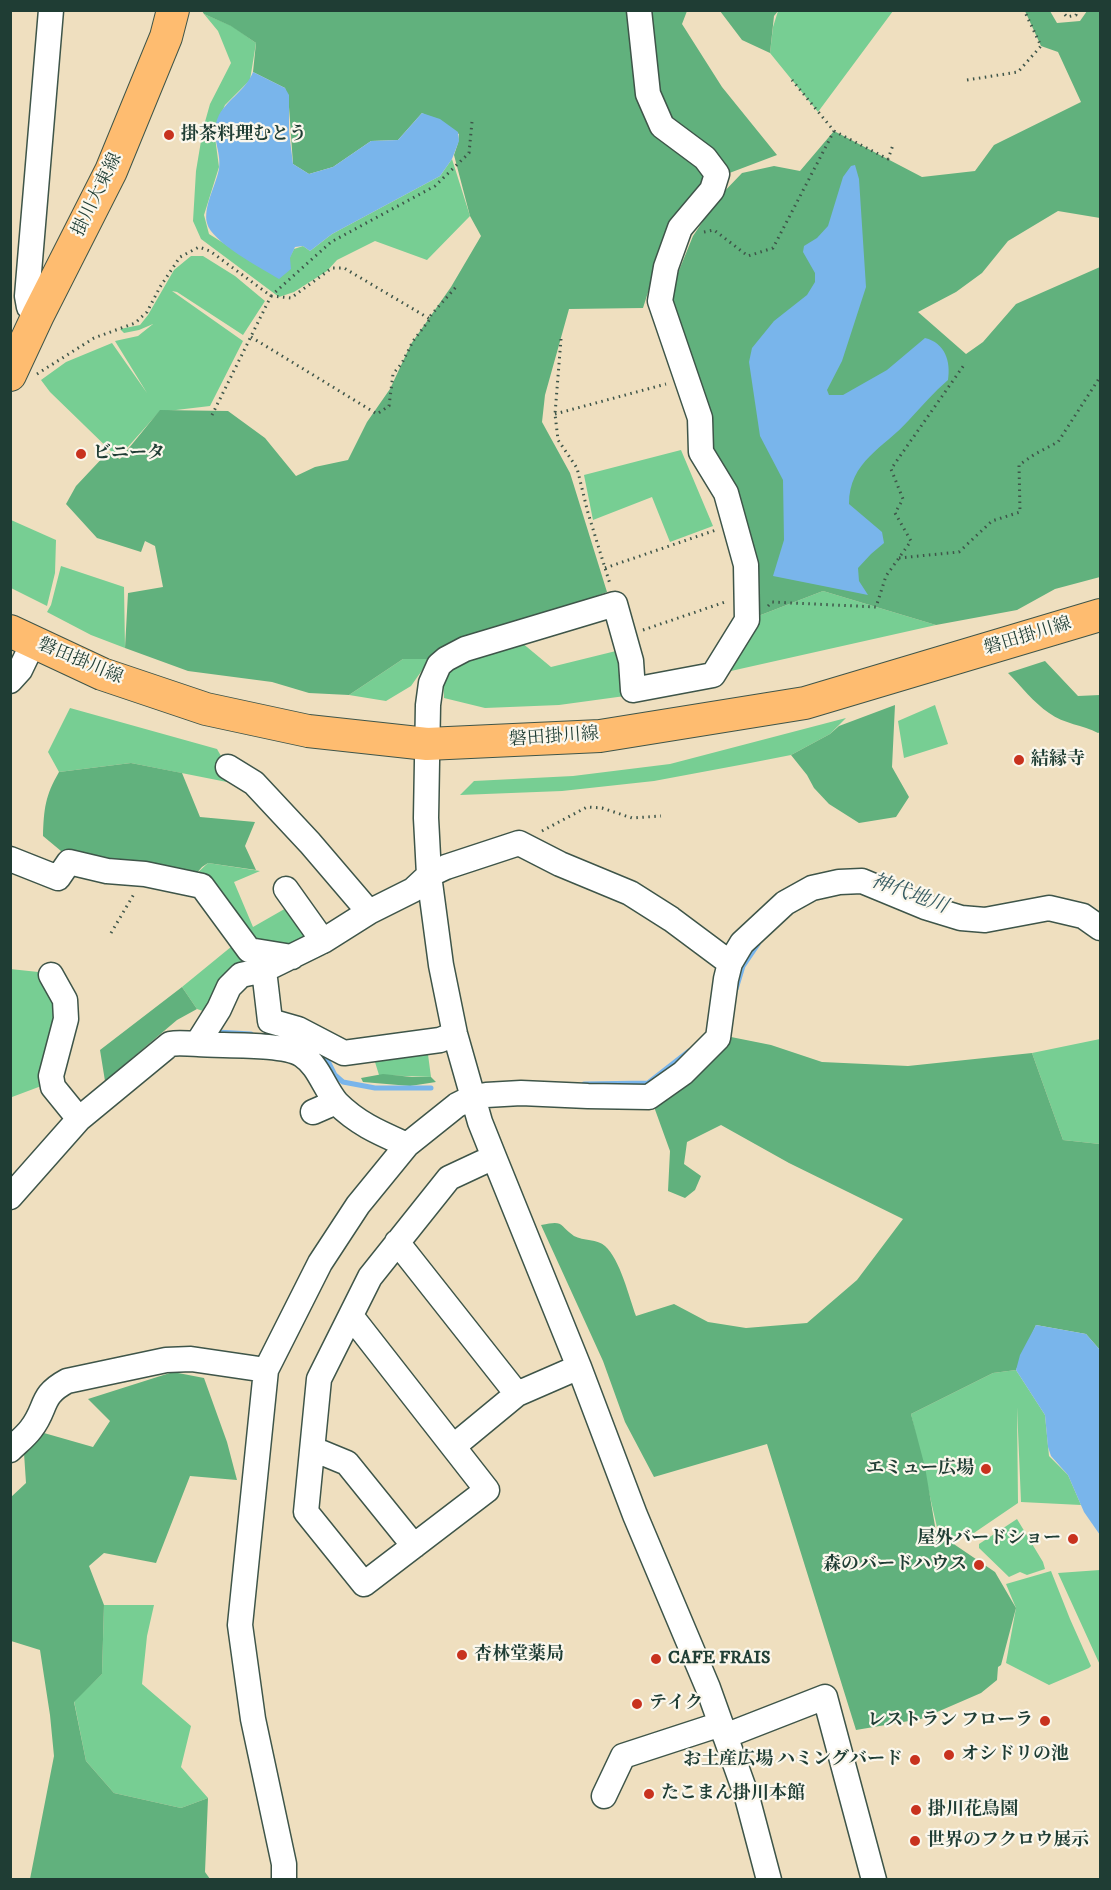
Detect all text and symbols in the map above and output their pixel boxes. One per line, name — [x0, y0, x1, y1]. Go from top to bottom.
place label: 掛茶料理むとう — [181, 124, 307, 146]
marker: 掛茶料理むとう — [162, 128, 176, 142]
street label: 掛川大東線 — [69, 150, 127, 240]
place label: ビニータ — [93, 443, 165, 465]
marker: ビニータ — [74, 447, 88, 461]
street label: 磐田掛川線 — [982, 614, 1074, 660]
street label: 磐田掛川線 — [34, 634, 126, 690]
street label: 磐田掛川線 — [508, 724, 600, 752]
place label: 結縁寺 — [1031, 749, 1085, 771]
marker: 結縁寺 — [1012, 753, 1026, 767]
water label: 神代地川 — [867, 870, 951, 920]
place label: エミュー広場 — [866, 1458, 974, 1480]
marker: エミュー広場 — [979, 1462, 993, 1476]
place label: 屋外バードショー — [917, 1528, 1061, 1550]
marker: 屋外バードショー — [1066, 1532, 1080, 1546]
place label: 森のバードハウス — [823, 1554, 967, 1576]
marker: 森のバードハウス — [972, 1558, 986, 1572]
place label: 杏林堂薬局 — [474, 1644, 564, 1666]
marker: 杏林堂薬局 — [455, 1648, 469, 1662]
place label: CAFE FRAIS — [668, 1648, 770, 1670]
marker: CAFE FRAIS — [649, 1652, 663, 1666]
place label: テイク — [649, 1693, 703, 1715]
marker: テイク — [630, 1697, 644, 1711]
place label: レストラン フローラ — [867, 1710, 1033, 1732]
marker: レストラン フローラ — [1038, 1714, 1052, 1728]
place label: オシドリの池 — [961, 1744, 1069, 1766]
marker: オシドリの池 — [942, 1748, 956, 1762]
place label: お土産広場 ハミングバード — [683, 1749, 903, 1771]
marker: お土産広場 ハミングバード — [908, 1753, 922, 1767]
place label: たこまん掛川本館 — [661, 1783, 805, 1805]
marker: たこまん掛川本館 — [642, 1787, 656, 1801]
place label: 掛川花鳥園 — [928, 1799, 1018, 1821]
marker: 掛川花鳥園 — [909, 1803, 923, 1817]
place label: 世界のフクロウ展示 — [927, 1830, 1089, 1852]
marker: 世界のフクロウ展示 — [908, 1834, 922, 1848]

